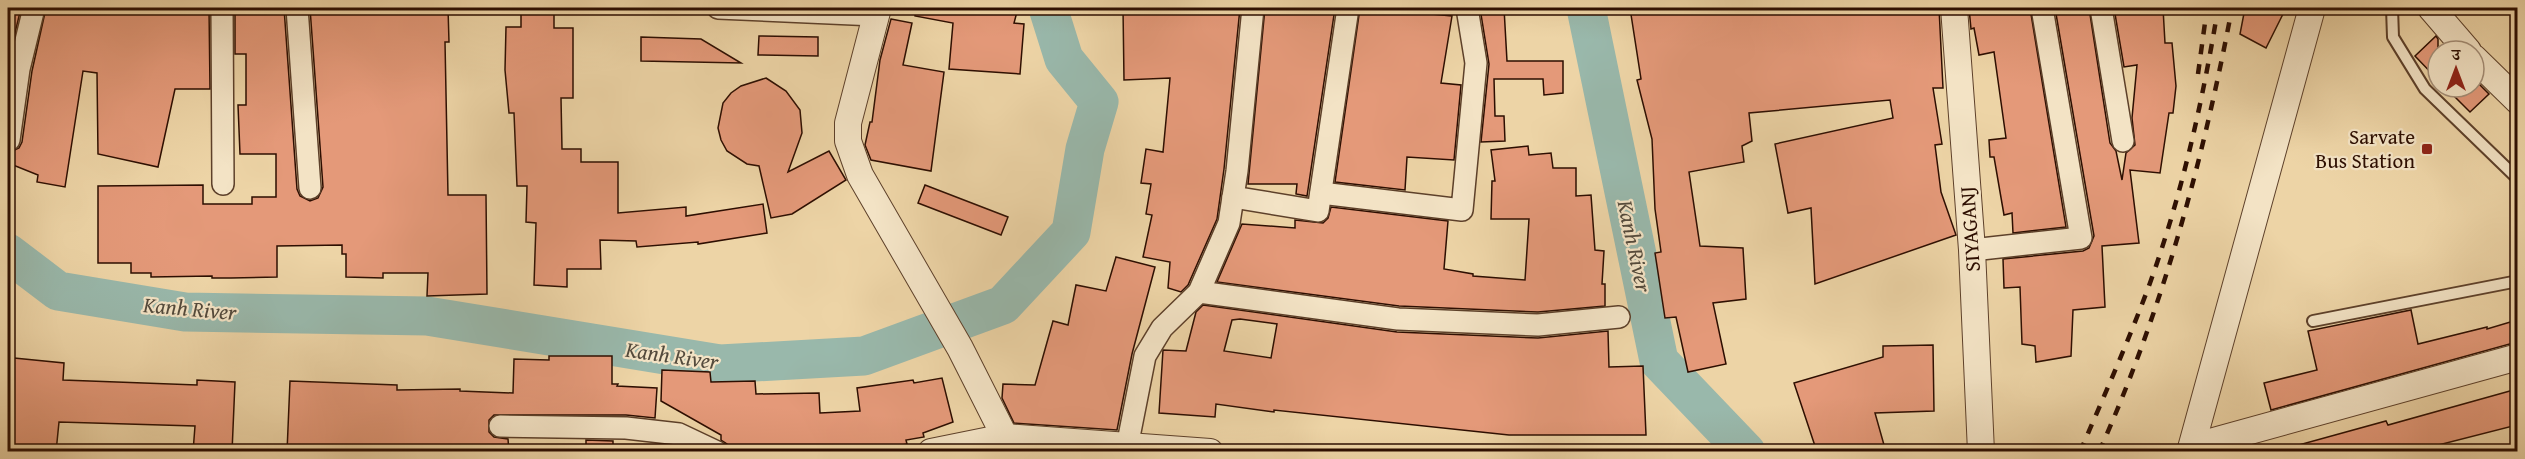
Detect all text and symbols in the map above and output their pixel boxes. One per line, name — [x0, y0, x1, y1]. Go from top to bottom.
north arrow — [2426, 39, 2486, 99]
text: उ — [2451, 42, 2462, 66]
place label: Sarvate Bus Station — [2315, 121, 2415, 176]
marker: Sarvate Bus Station — [2420, 142, 2434, 156]
street label: SIYAGANJ — [1951, 185, 1988, 273]
water label: Kanh River — [1609, 196, 1661, 296]
water label: Kanh River — [141, 288, 239, 328]
water label: Kanh River — [623, 333, 721, 377]

